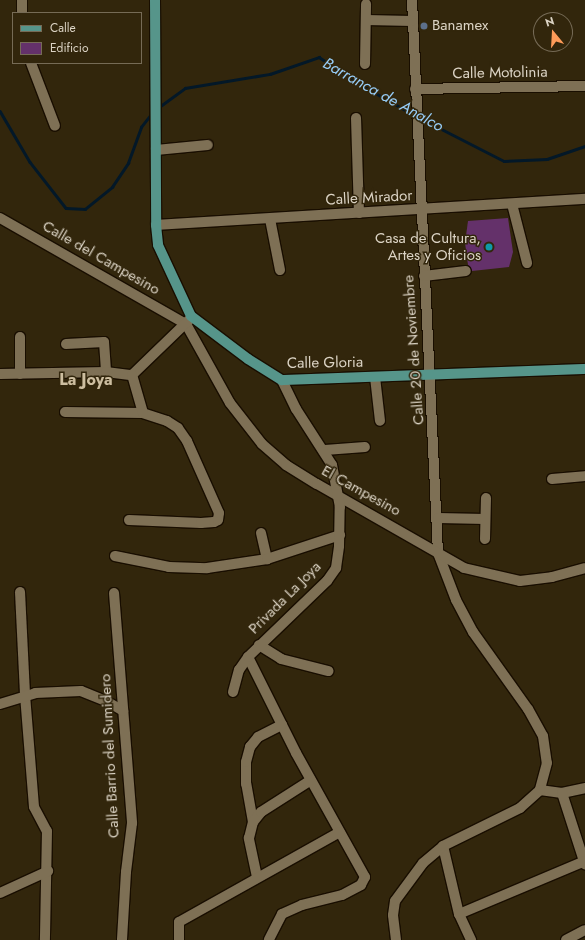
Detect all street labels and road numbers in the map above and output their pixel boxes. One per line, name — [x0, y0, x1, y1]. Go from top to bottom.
street label: Calle Motolinia — [452, 63, 548, 83]
street label: Calle Mirador — [325, 187, 413, 209]
street label: Calle del Campesino — [39, 217, 163, 299]
street label: Calle 20 de Noviembre — [400, 274, 428, 426]
street label: Calle Gloria — [287, 353, 363, 373]
street label: El Campesino — [318, 462, 404, 520]
street label: Privada La Joya — [245, 558, 325, 638]
street label: Calle Barrio del Sumidero — [97, 673, 123, 839]

